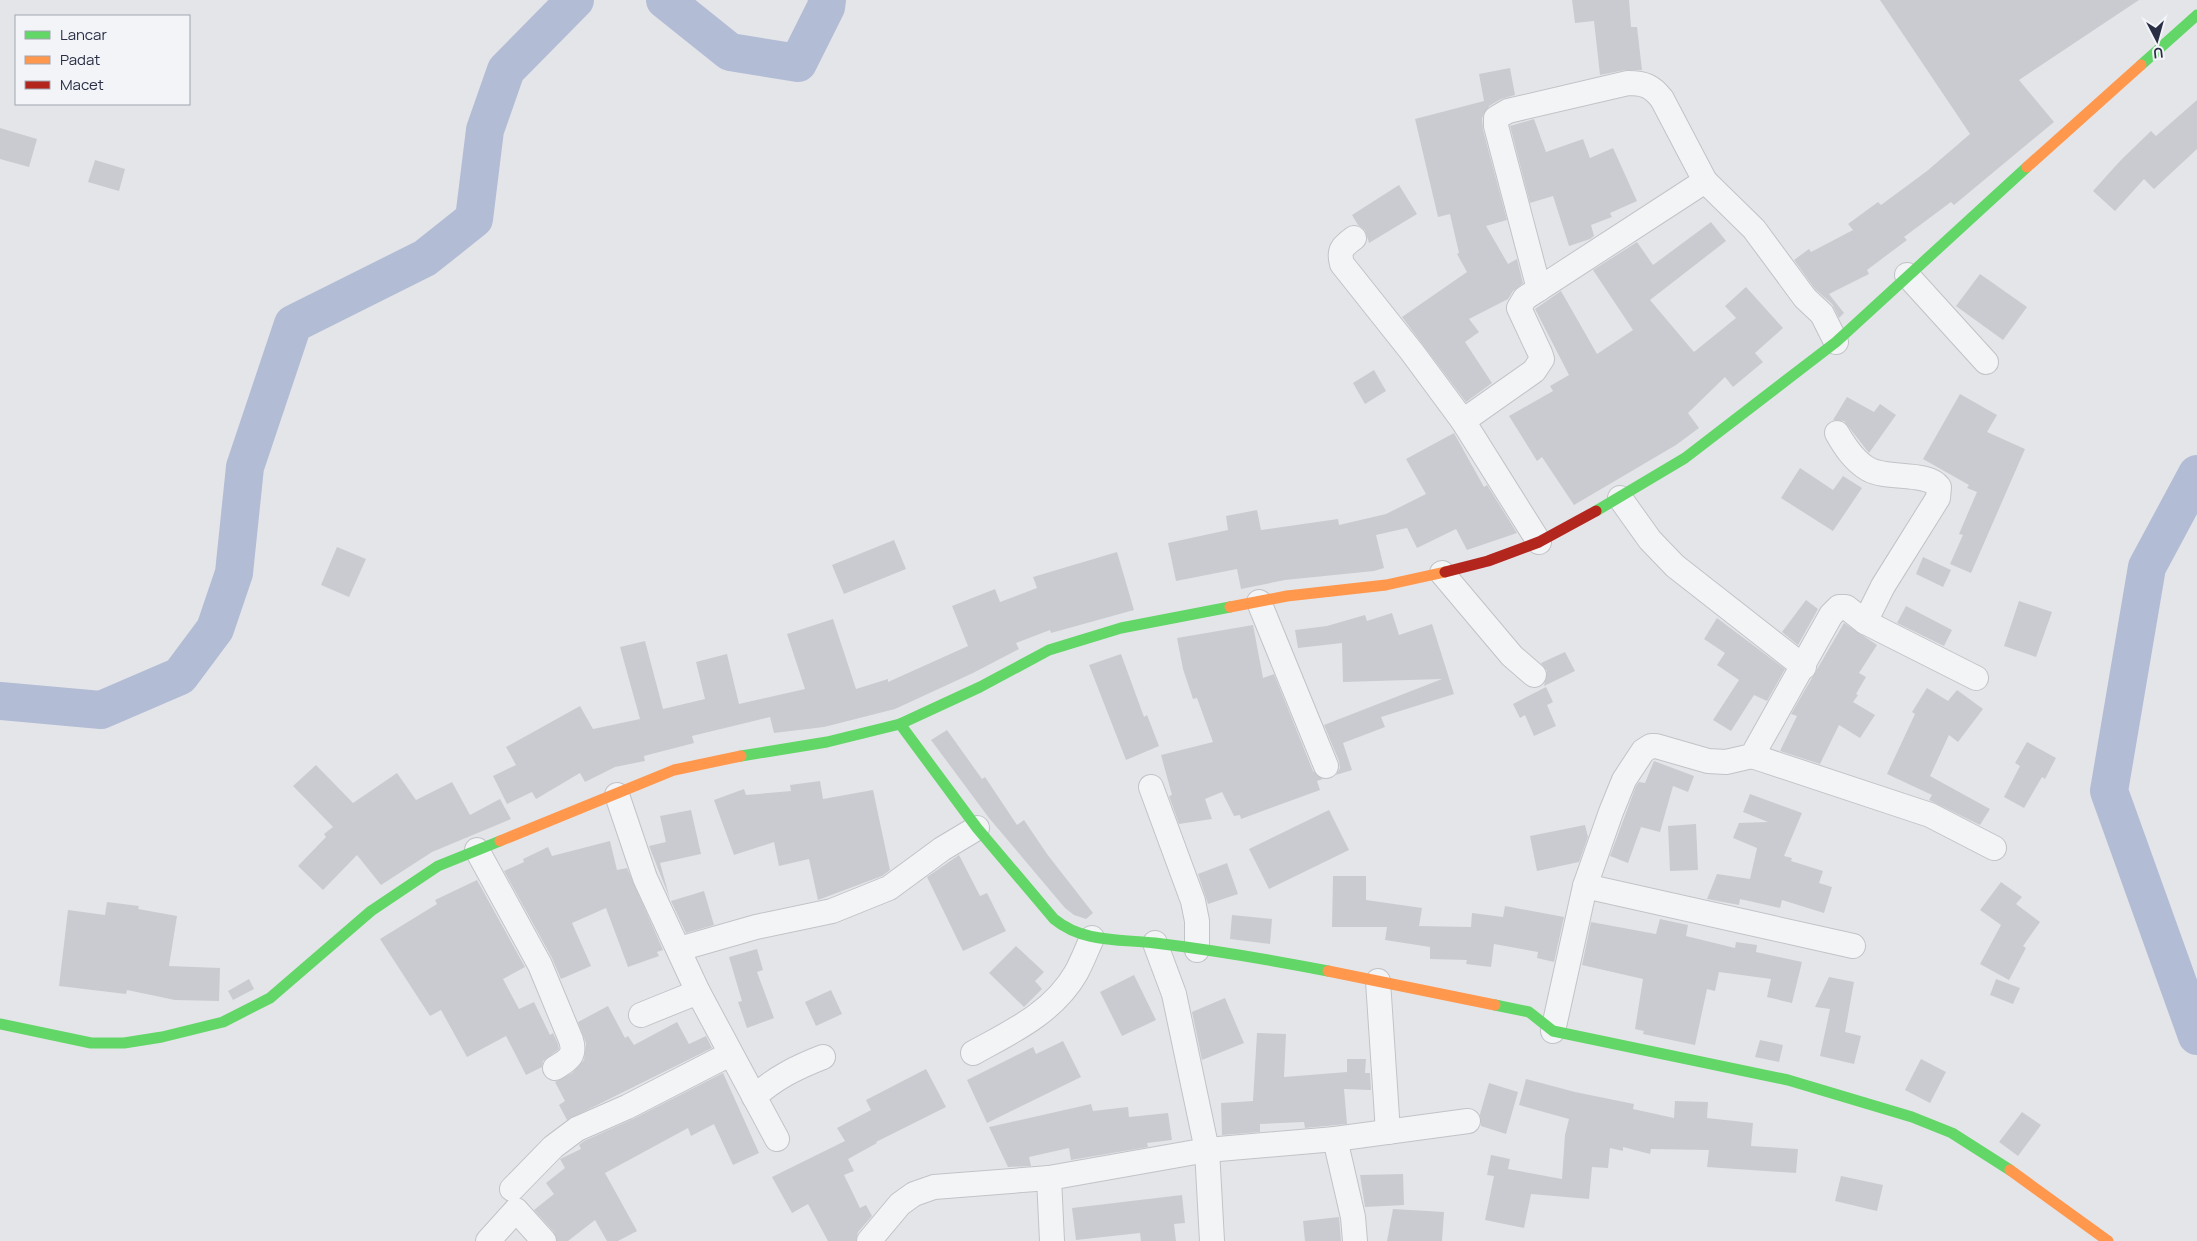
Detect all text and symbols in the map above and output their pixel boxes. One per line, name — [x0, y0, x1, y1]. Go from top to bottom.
legend — [15, 15, 190, 105]
north arrow — [2132, 15, 2182, 65]
text: Lancar — [60, 24, 107, 45]
text: U — [2152, 43, 2164, 63]
text: Padat — [60, 49, 100, 70]
text: Macet — [60, 74, 104, 95]

